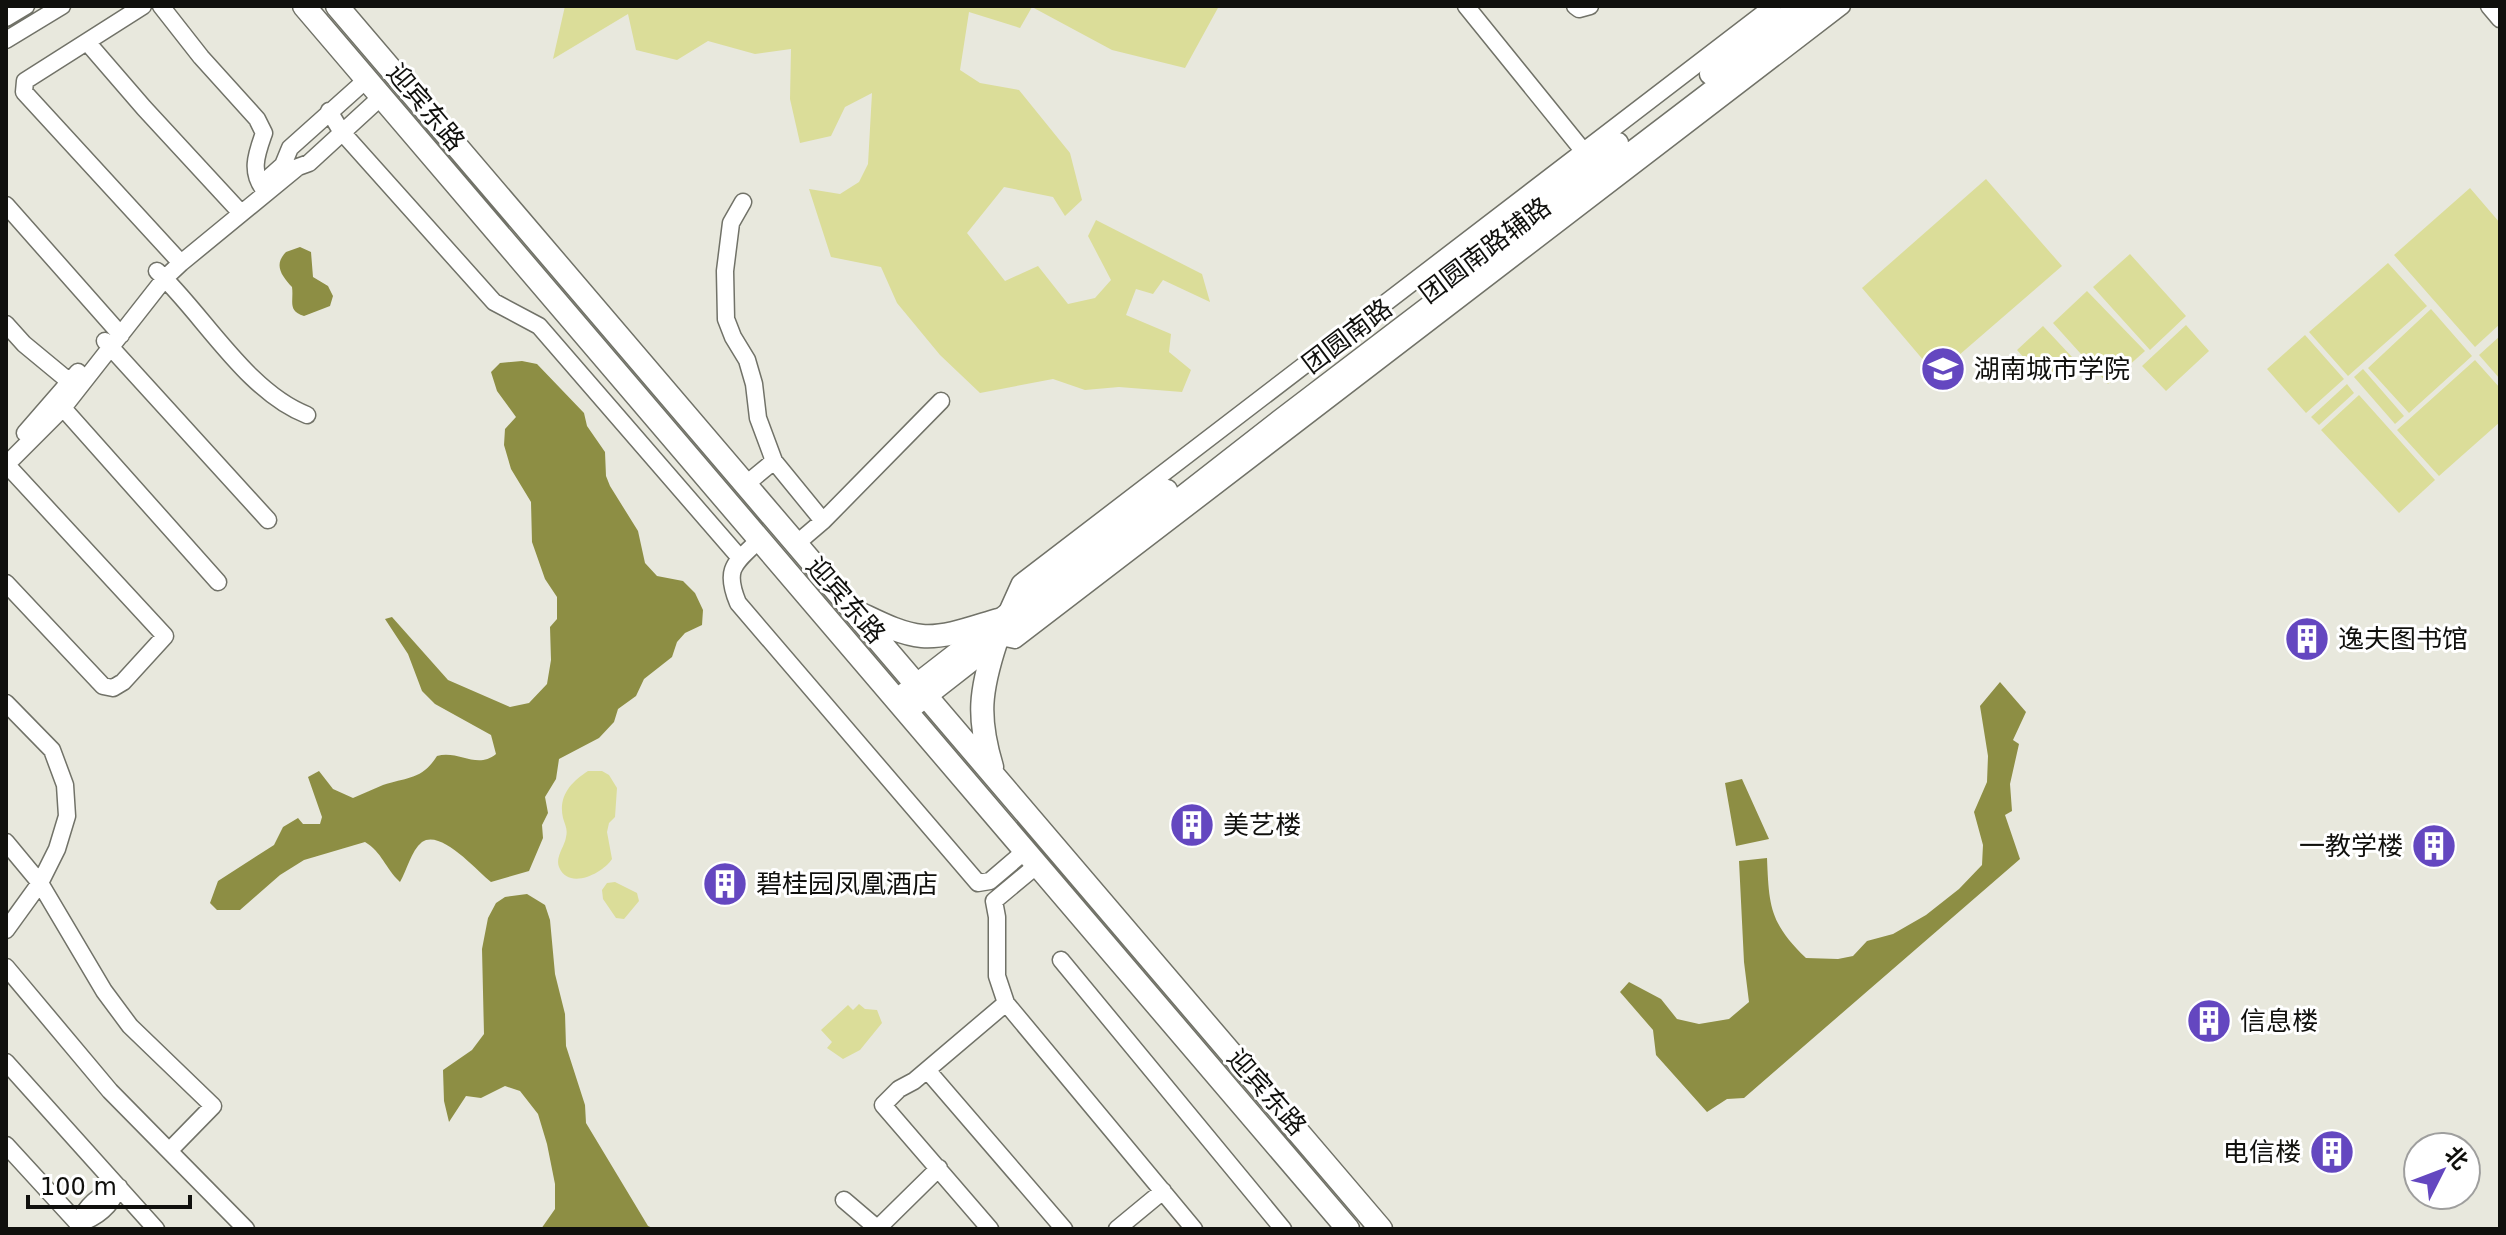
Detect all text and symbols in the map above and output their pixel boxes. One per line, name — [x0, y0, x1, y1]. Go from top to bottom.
street label: 迎宾东路 — [381, 58, 471, 156]
street label: 团圆南路辅路 — [1414, 191, 1556, 309]
street label: 团圆南路 — [1296, 293, 1398, 379]
school or university icon: 湖南城市学院 — [1919, 345, 1967, 393]
place label: 湖南城市学院 — [1974, 354, 2130, 384]
street label: 迎宾东路 — [801, 551, 891, 649]
building icon: 逸夫图书馆 — [2283, 615, 2331, 663]
place label: 逸夫图书馆 — [2338, 624, 2468, 654]
building icon: 美艺楼 — [1168, 801, 1216, 849]
place label: 美艺楼 — [1223, 810, 1301, 840]
building icon: 一教学楼 — [2410, 822, 2458, 870]
place label: 一教学楼 — [2299, 831, 2403, 861]
building icon: 碧桂园凤凰酒店 — [701, 860, 749, 908]
place label: 碧桂园凤凰酒店 — [756, 869, 938, 899]
building icon: 信息楼 — [2185, 997, 2233, 1045]
place label: 信息楼 — [2240, 1006, 2318, 1036]
street label: 迎宾东路 — [1222, 1043, 1312, 1141]
building icon: 电信楼 — [2308, 1128, 2356, 1176]
north arrow — [2402, 1131, 2482, 1211]
place label: 电信楼 — [2223, 1137, 2301, 1167]
text: 北 — [2440, 1141, 2473, 1174]
scale bar — [28, 1159, 190, 1209]
text: 100 m — [40, 1173, 117, 1201]

